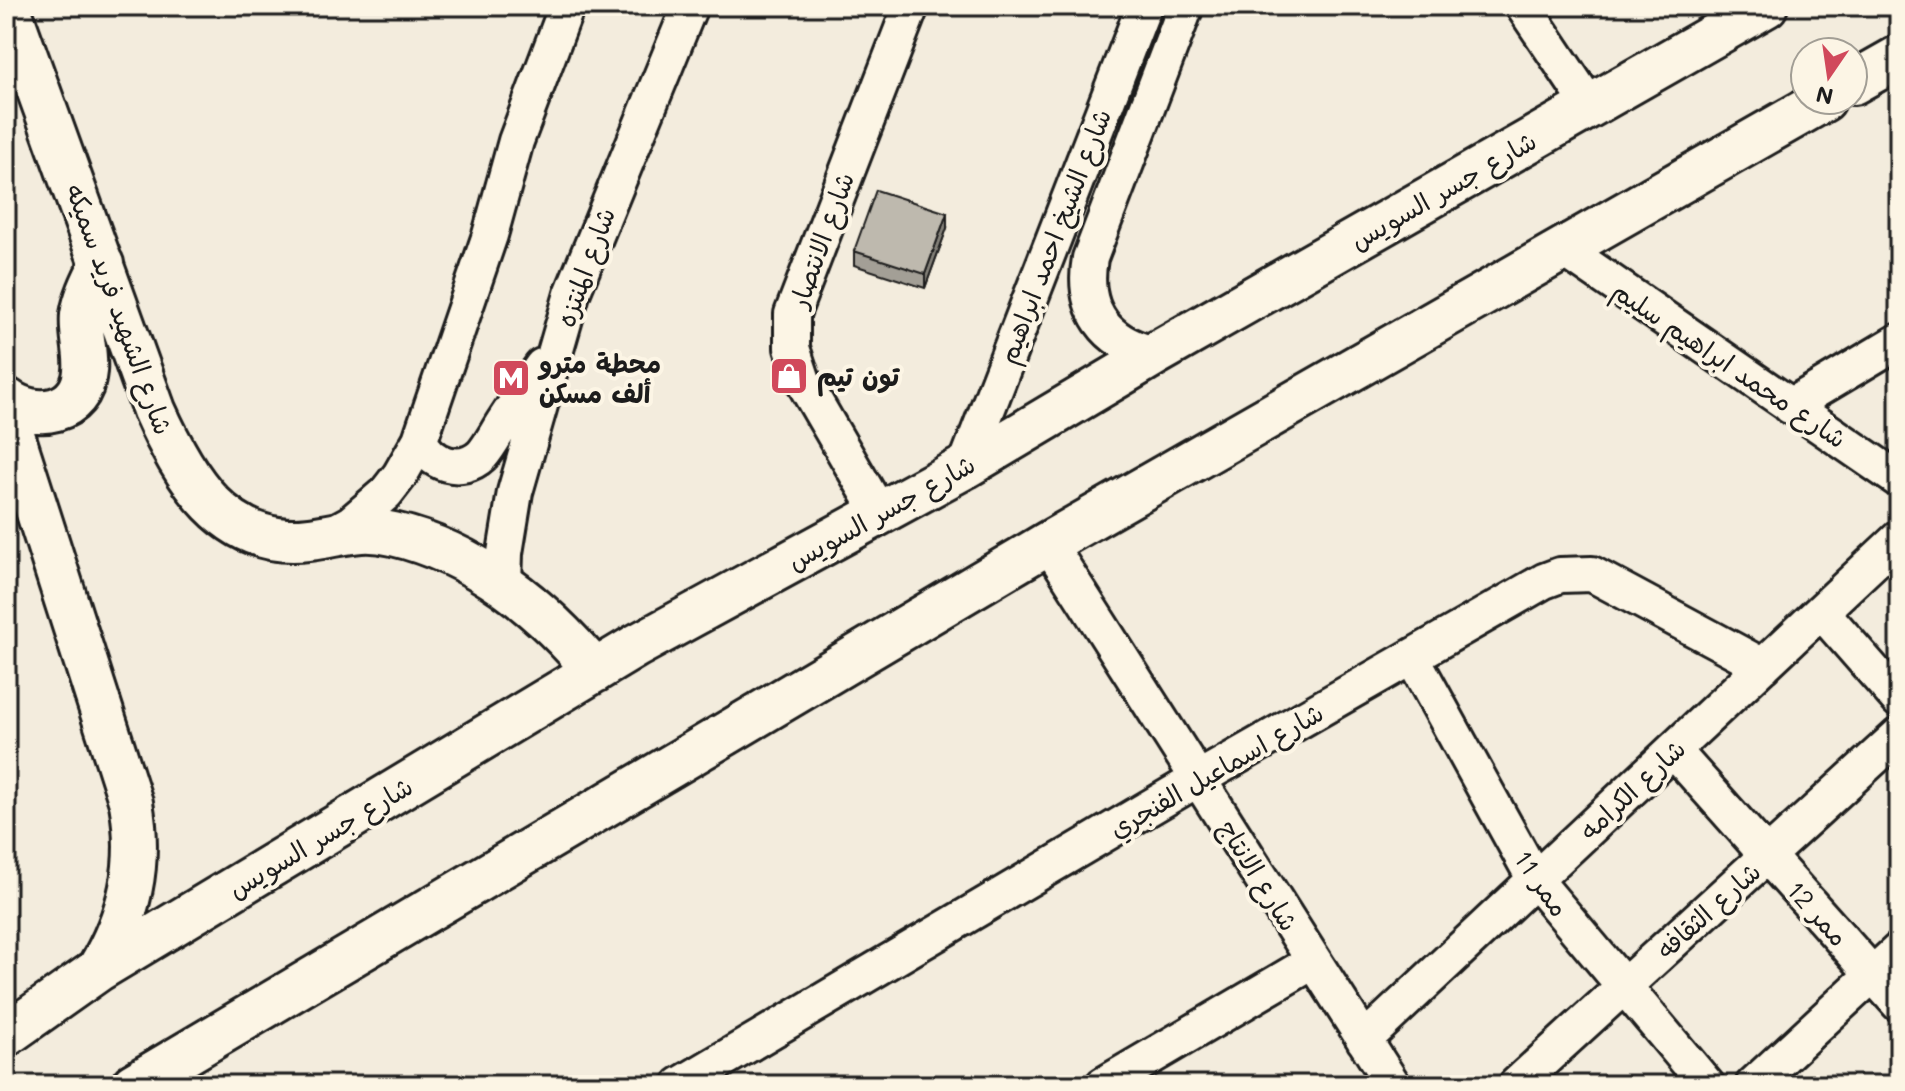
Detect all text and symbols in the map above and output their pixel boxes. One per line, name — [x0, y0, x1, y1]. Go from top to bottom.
north arrow — [1789, 36, 1869, 116]
text: N — [1813, 80, 1836, 112]
street label: شارع الشيخ احمد ابراهيم — [990, 104, 1122, 370]
street label: شارع جسر السويس — [1344, 123, 1543, 259]
street label: شارع الانتصار — [780, 167, 863, 314]
street label: شارع الشهيد فريد سميكه — [57, 179, 181, 440]
street label: شارع المنتزه — [548, 203, 624, 332]
street label: شارع محمد ابراهيم سليم — [1604, 273, 1854, 458]
place label: محطة مترو ألف مسكن — [537, 346, 661, 410]
shop icon: تون تيم — [768, 355, 810, 397]
metro station icon: محطة مترو ألف مسكن — [490, 357, 532, 399]
place label: تون تيم — [817, 359, 901, 397]
street label: شارع جسر السويس — [781, 446, 982, 579]
street label: شارع اسماعيل الفنجري — [1103, 695, 1331, 848]
street label: شارع الكرامه — [1572, 731, 1694, 848]
street label: شارع جسر السويس — [222, 769, 420, 907]
street label: شارع الانتاج — [1210, 813, 1307, 938]
street label: ممر 11 — [1507, 843, 1577, 923]
street label: شارع الثقافه — [1649, 854, 1769, 967]
street label: ممر 12 — [1780, 873, 1856, 953]

